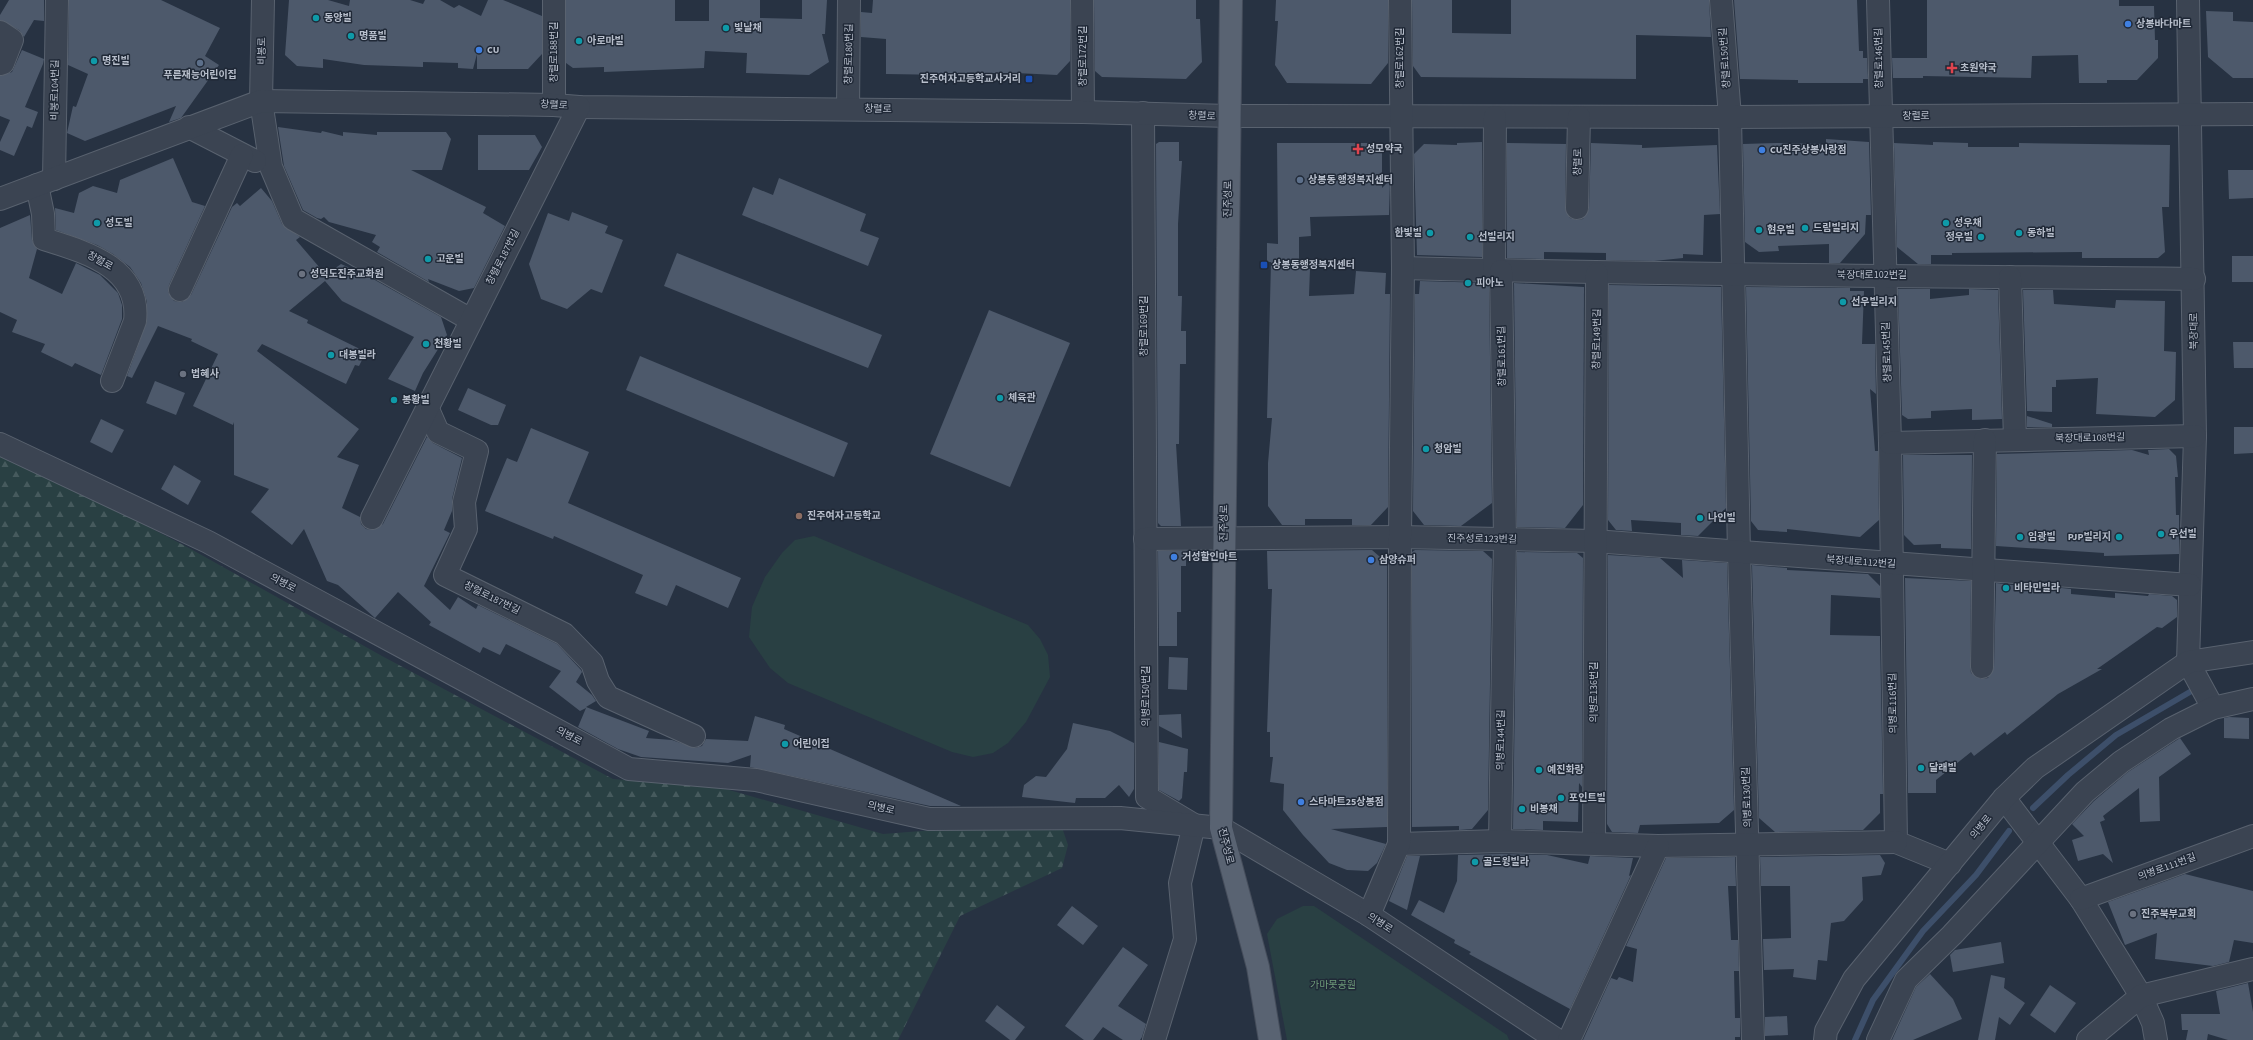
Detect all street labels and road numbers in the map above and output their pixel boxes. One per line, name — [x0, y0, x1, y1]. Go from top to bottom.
street label: 창렬로188번길 — [547, 22, 561, 82]
street label: 창렬로180번길 — [841, 23, 857, 85]
street label: 창렬로172번길 — [1076, 26, 1090, 86]
street label: 창렬로150번길 — [1716, 27, 1734, 89]
street label: 창렬로146번길 — [1871, 27, 1887, 89]
street label: 창렬로162번길 — [1393, 28, 1407, 88]
street label: 비봉로 — [255, 37, 269, 65]
street label: 비봉로104번길 — [47, 59, 63, 121]
street label: 창렬로 — [540, 97, 568, 113]
street label: 창렬로 — [864, 102, 892, 116]
street label: 창렬로 — [1188, 109, 1216, 123]
street label: 창렬로 — [1902, 109, 1930, 123]
street label: 창렬로 — [1571, 148, 1585, 176]
street label: 진주성로 — [1221, 180, 1235, 218]
street label: 창렬로187번길 — [483, 227, 523, 287]
street label: 창렬로 — [85, 248, 115, 274]
street label: 북장대로102번길 — [1837, 268, 1907, 282]
street label: 창렬로169번길 — [1137, 296, 1151, 356]
street label: 창렬로149번길 — [1589, 308, 1605, 370]
street label: 북장대로 — [2187, 313, 2201, 349]
street label: 창렬로145번길 — [1879, 321, 1895, 383]
street label: 창렬로161번길 — [1494, 325, 1510, 387]
street label: 북장대로108번길 — [2055, 430, 2125, 446]
street label: 진주성로 — [1217, 504, 1231, 542]
street label: 진주성로123번길 — [1447, 531, 1517, 547]
street label: 북장대로112번길 — [1826, 553, 1896, 571]
street label: 의병로 — [268, 570, 298, 596]
street label: 창렬로187번길 — [462, 578, 522, 618]
street label: 의병로136번길 — [1587, 662, 1601, 722]
street label: 의병로150번길 — [1139, 666, 1153, 726]
street label: 의병로116번길 — [1885, 672, 1901, 734]
street label: 의병로144번길 — [1493, 709, 1509, 771]
street label: 의병로 — [554, 723, 584, 749]
street label: 의병로130번길 — [1739, 766, 1755, 828]
street label: 의병로 — [866, 798, 896, 818]
street label: 의병로 — [1967, 812, 1995, 842]
street label: 진주성로 — [1215, 826, 1237, 866]
street label: 의병로111번길 — [2136, 850, 2198, 884]
street label: 의병로 — [1365, 910, 1395, 936]

